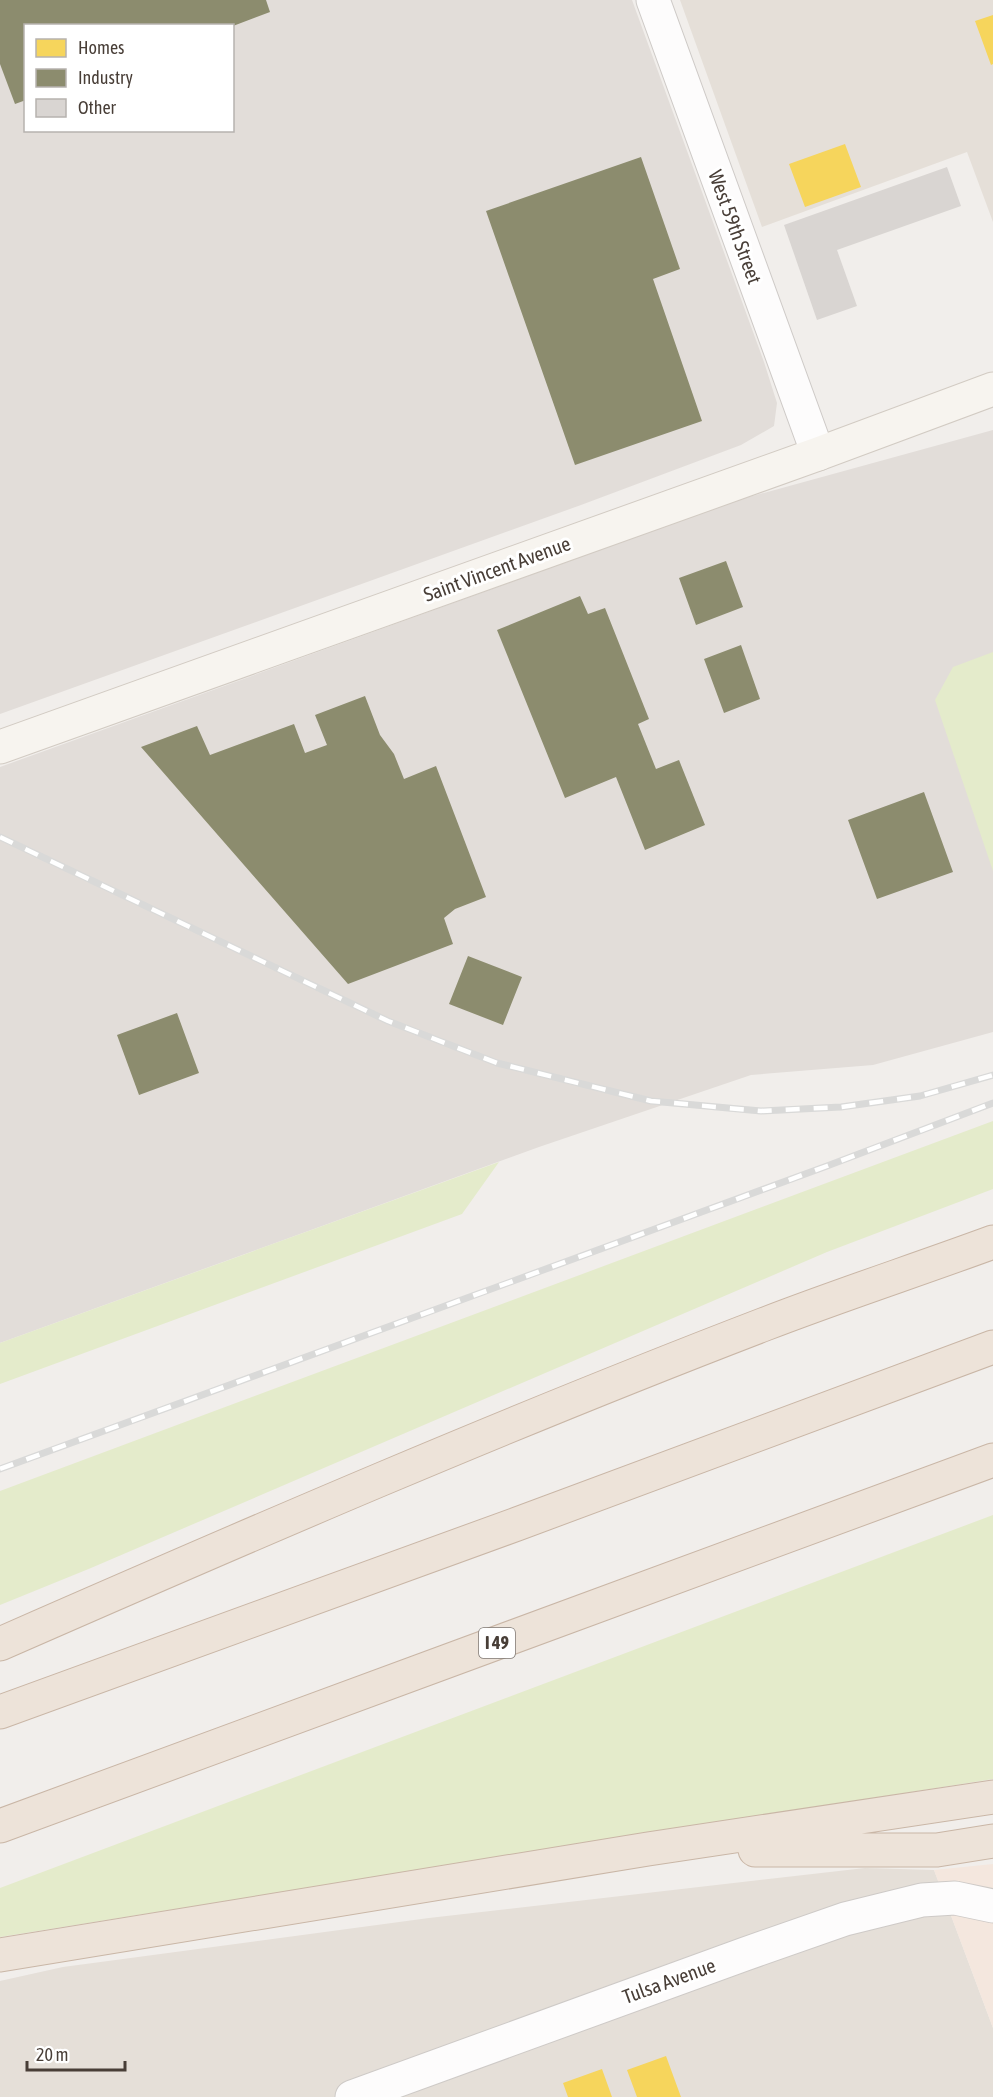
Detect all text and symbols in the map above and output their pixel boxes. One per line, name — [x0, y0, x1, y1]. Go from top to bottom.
legend — [24, 24, 234, 132]
text: Homes — [78, 37, 124, 58]
text: Industry — [78, 67, 133, 88]
text: Other — [78, 97, 117, 118]
street label: West 59th Street — [704, 167, 767, 287]
street label: Saint Vincent Avenue — [420, 531, 573, 606]
road number: I 49 — [479, 1628, 515, 1658]
street label: Tulsa Avenue — [619, 1953, 718, 2008]
scale bar — [27, 2034, 124, 2072]
text: 20 m — [36, 2044, 68, 2065]

